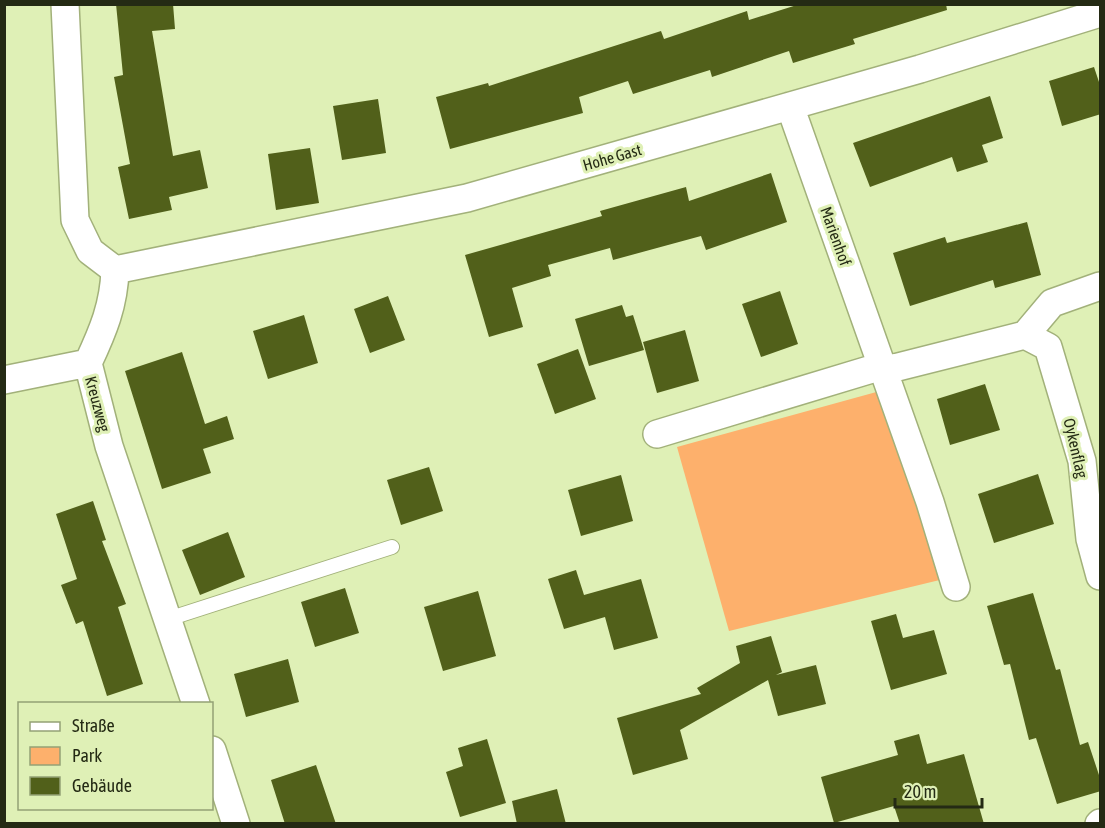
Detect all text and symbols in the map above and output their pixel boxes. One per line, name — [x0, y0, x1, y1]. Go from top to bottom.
street label: Hohe Gast — [581, 140, 644, 174]
street label: Marienhof — [817, 204, 855, 268]
street label: Kreuzweg — [81, 374, 114, 434]
street label: Oykenflag — [1059, 416, 1092, 480]
legend — [18, 702, 213, 810]
text: Straße — [72, 715, 115, 736]
text: Park — [72, 745, 102, 766]
scale bar — [895, 771, 982, 809]
text: Gebäude — [72, 775, 132, 796]
text: 20 m — [904, 781, 936, 802]

